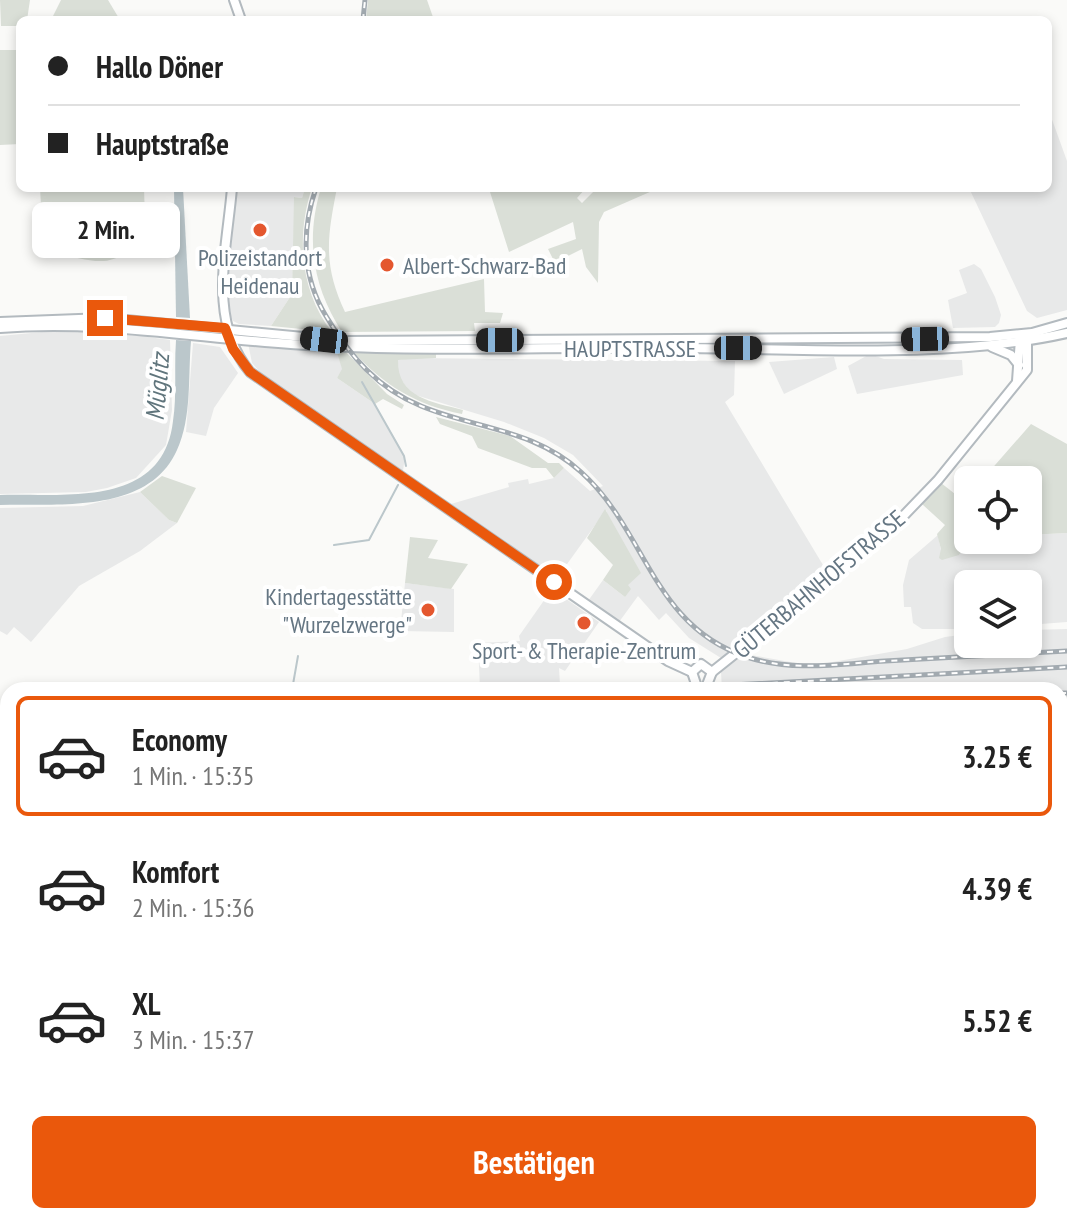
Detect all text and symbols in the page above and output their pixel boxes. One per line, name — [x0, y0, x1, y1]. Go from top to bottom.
text: Hallo Döner — [96, 47, 223, 86]
text: Hauptstraße — [96, 124, 229, 163]
callout: 2 Min. — [31, 202, 179, 258]
text: 2 Min. — [77, 213, 135, 246]
marker: Polizeistandort Heidenau — [251, 221, 269, 239]
place label: Polizeistandort Heidenau — [198, 242, 322, 301]
place label: Albert-Schwarz-Bad — [403, 250, 566, 281]
marker: Albert-Schwarz-Bad — [378, 256, 396, 274]
route end — [87, 300, 123, 336]
car — [299, 325, 349, 355]
car — [901, 327, 949, 351]
car — [476, 328, 524, 352]
street label: HAUPTSTRASSE — [564, 333, 696, 364]
car — [714, 336, 762, 360]
water label: Müglitz — [138, 349, 177, 422]
map controls — [954, 466, 1042, 658]
button: locate — [954, 466, 1042, 554]
street label: GÜTERBAHNHOFSTRASSE — [727, 503, 911, 665]
route start — [536, 564, 572, 600]
button: layers — [954, 570, 1042, 658]
place label: Kindertagesstätte "Wurzelzwerge" — [265, 581, 412, 640]
marker: Kindertagesstätte "Wurzelzwerge" — [419, 601, 437, 619]
marker: Sport- & Therapie-Zentrum — [575, 614, 593, 632]
place label: Sport- & Therapie-Zentrum — [472, 635, 696, 666]
icon: car — [36, 720, 108, 792]
text: Economy — [132, 720, 227, 759]
text: 3.25 € — [962, 737, 1032, 776]
text: 1 Min. · 15:35 — [132, 759, 254, 792]
icon: car — [36, 852, 108, 924]
text: Komfort — [132, 852, 219, 891]
text: 4.39 € — [962, 869, 1032, 908]
text: 2 Min. · 15:36 — [132, 891, 254, 924]
icon: car — [36, 984, 108, 1056]
text: XL — [132, 984, 161, 1023]
text: 5.52 € — [962, 1001, 1032, 1040]
text: 3 Min. · 15:37 — [132, 1023, 254, 1056]
button: Bestätigen — [32, 1116, 1036, 1208]

